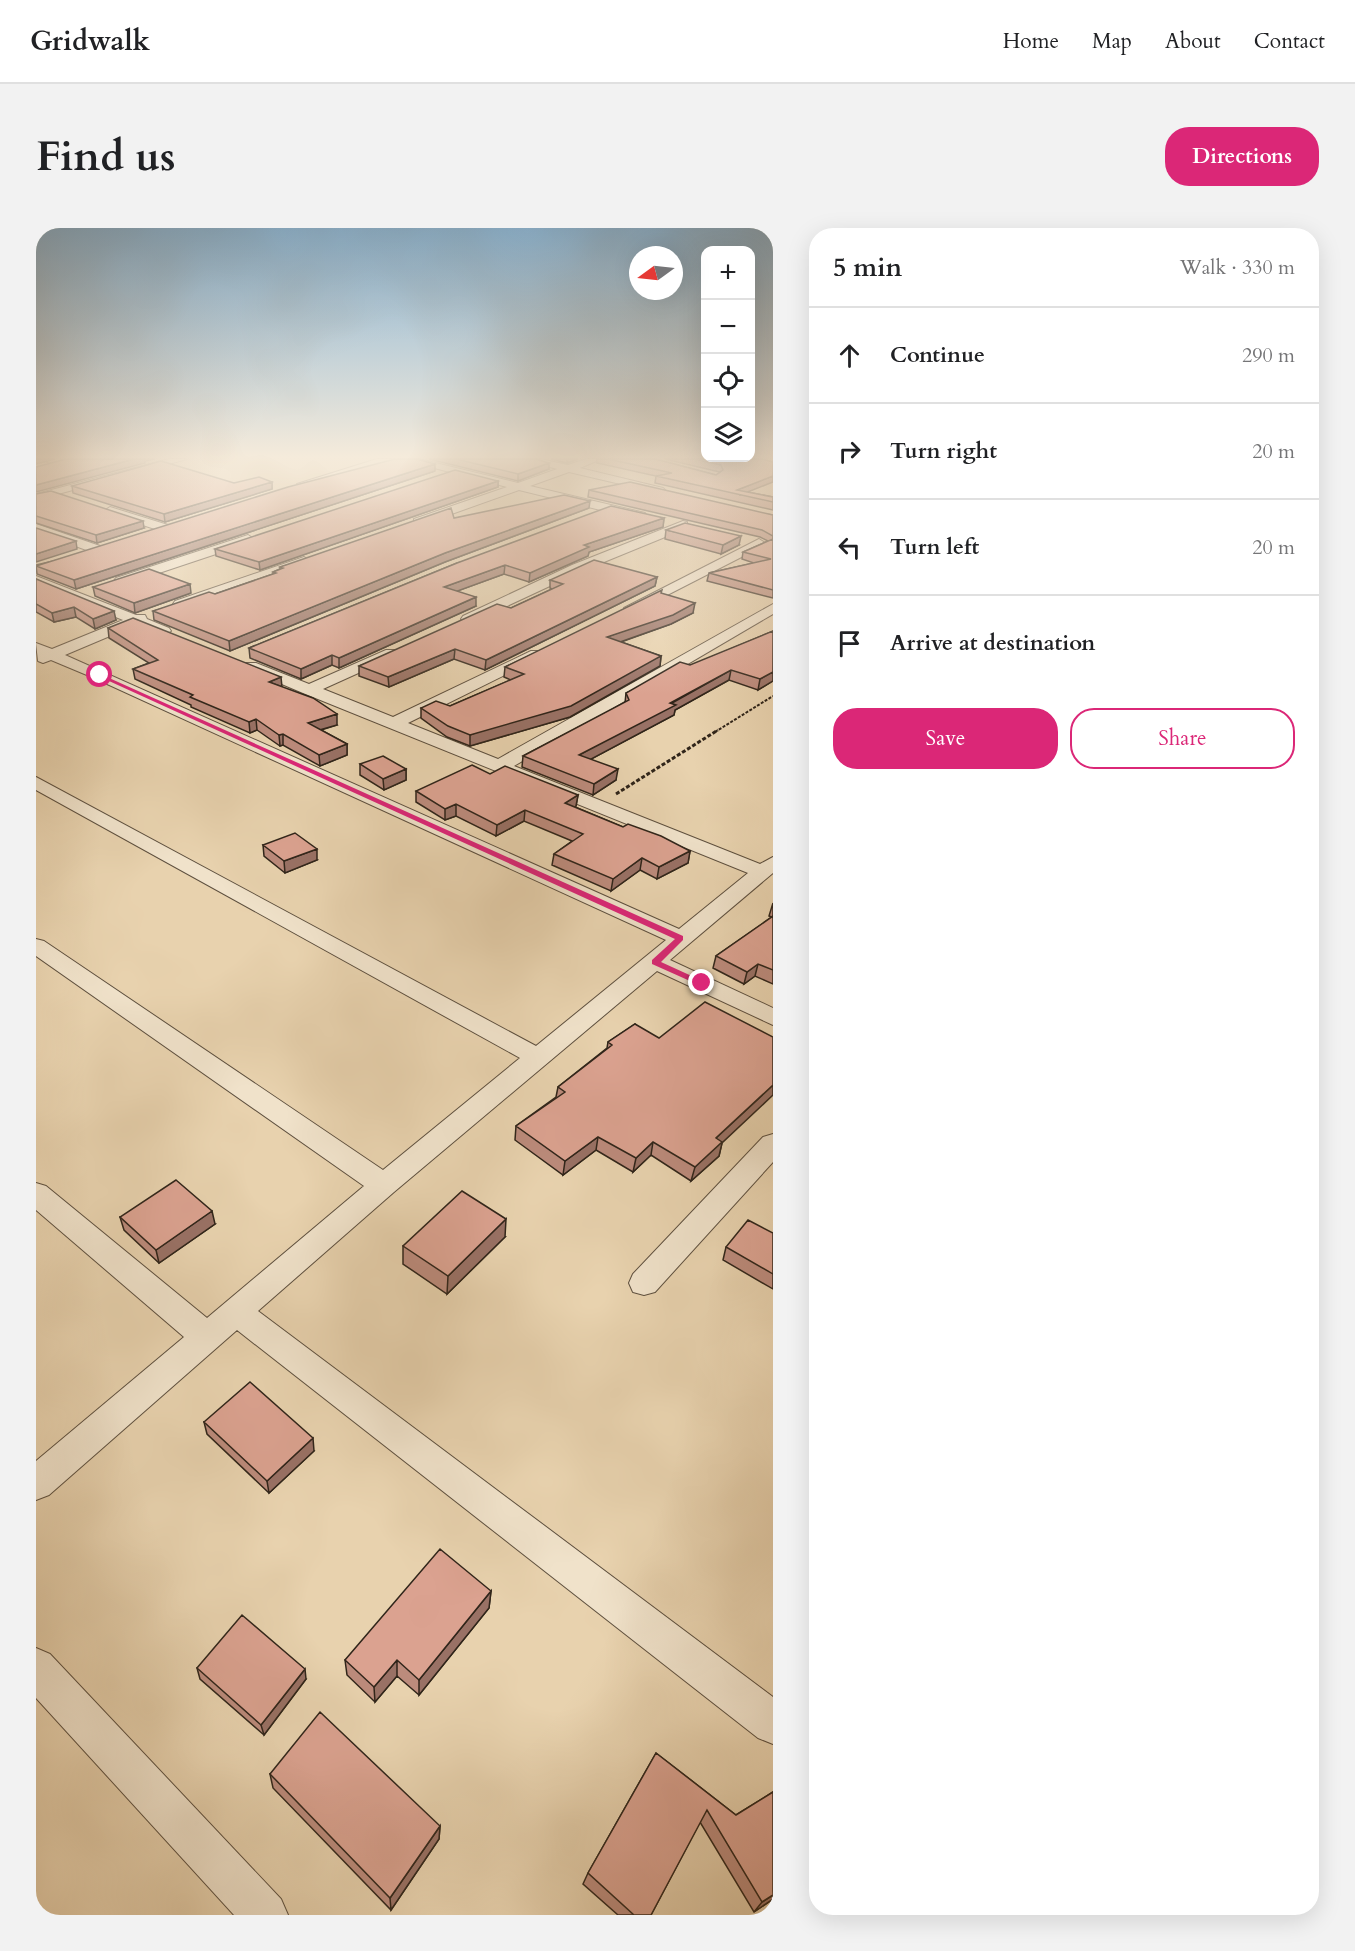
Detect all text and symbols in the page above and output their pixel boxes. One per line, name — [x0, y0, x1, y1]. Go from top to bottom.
text: Gridwalk — [30, 22, 150, 60]
text: Home — [1003, 27, 1059, 56]
text: Map — [1092, 27, 1132, 56]
text: About — [1165, 27, 1221, 56]
text: Contact — [1254, 27, 1325, 56]
button: Directions — [1165, 127, 1319, 186]
text: Find us — [36, 128, 176, 185]
north arrow — [629, 246, 683, 300]
map controls — [701, 246, 755, 462]
button: + — [701, 246, 755, 300]
text: 5 min — [833, 250, 902, 285]
text: Walk · 330 m — [1180, 254, 1295, 281]
button: − — [701, 300, 755, 354]
icon: ahead — [833, 339, 866, 372]
text: Continue — [890, 340, 985, 370]
text: 290 m — [1242, 342, 1295, 369]
button: locate — [701, 354, 755, 408]
button: layers — [701, 408, 755, 462]
icon: right — [833, 435, 866, 468]
text: Turn right — [890, 436, 997, 466]
text: 20 m — [1252, 438, 1295, 465]
icon: left — [833, 531, 866, 564]
text: Turn left — [890, 532, 979, 562]
text: 20 m — [1252, 534, 1295, 561]
icon: arrive — [833, 627, 866, 660]
text: Arrive at destination — [890, 628, 1095, 658]
route start — [86, 661, 112, 687]
button: Save — [833, 708, 1058, 769]
button: Share — [1070, 708, 1295, 769]
route end — [688, 969, 714, 995]

